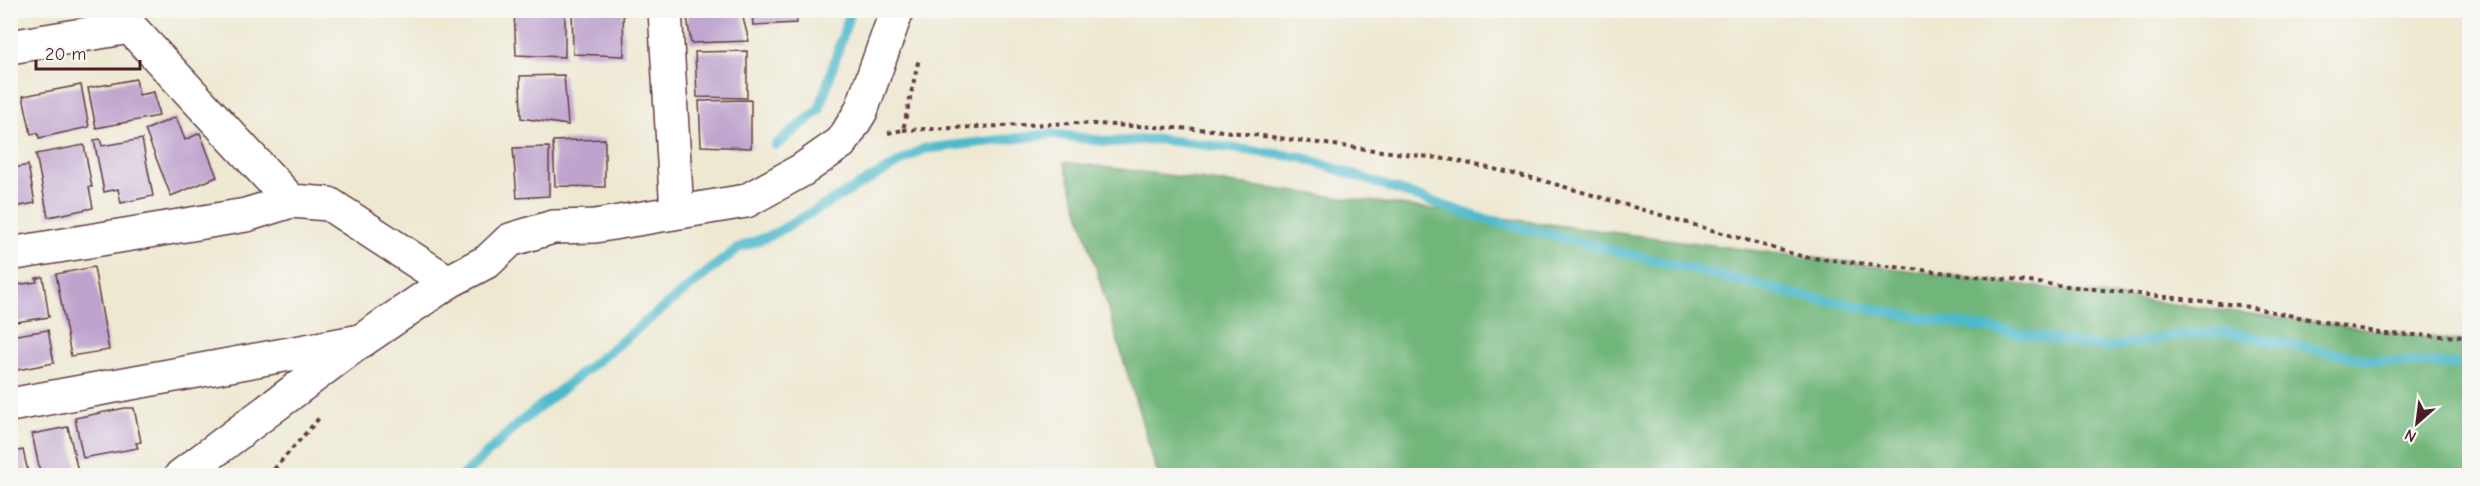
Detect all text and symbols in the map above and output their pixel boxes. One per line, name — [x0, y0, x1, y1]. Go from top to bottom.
scale bar — [36, 33, 140, 71]
text: 20 m — [45, 44, 86, 65]
north arrow — [2387, 393, 2447, 453]
text: N — [2402, 425, 2419, 446]

